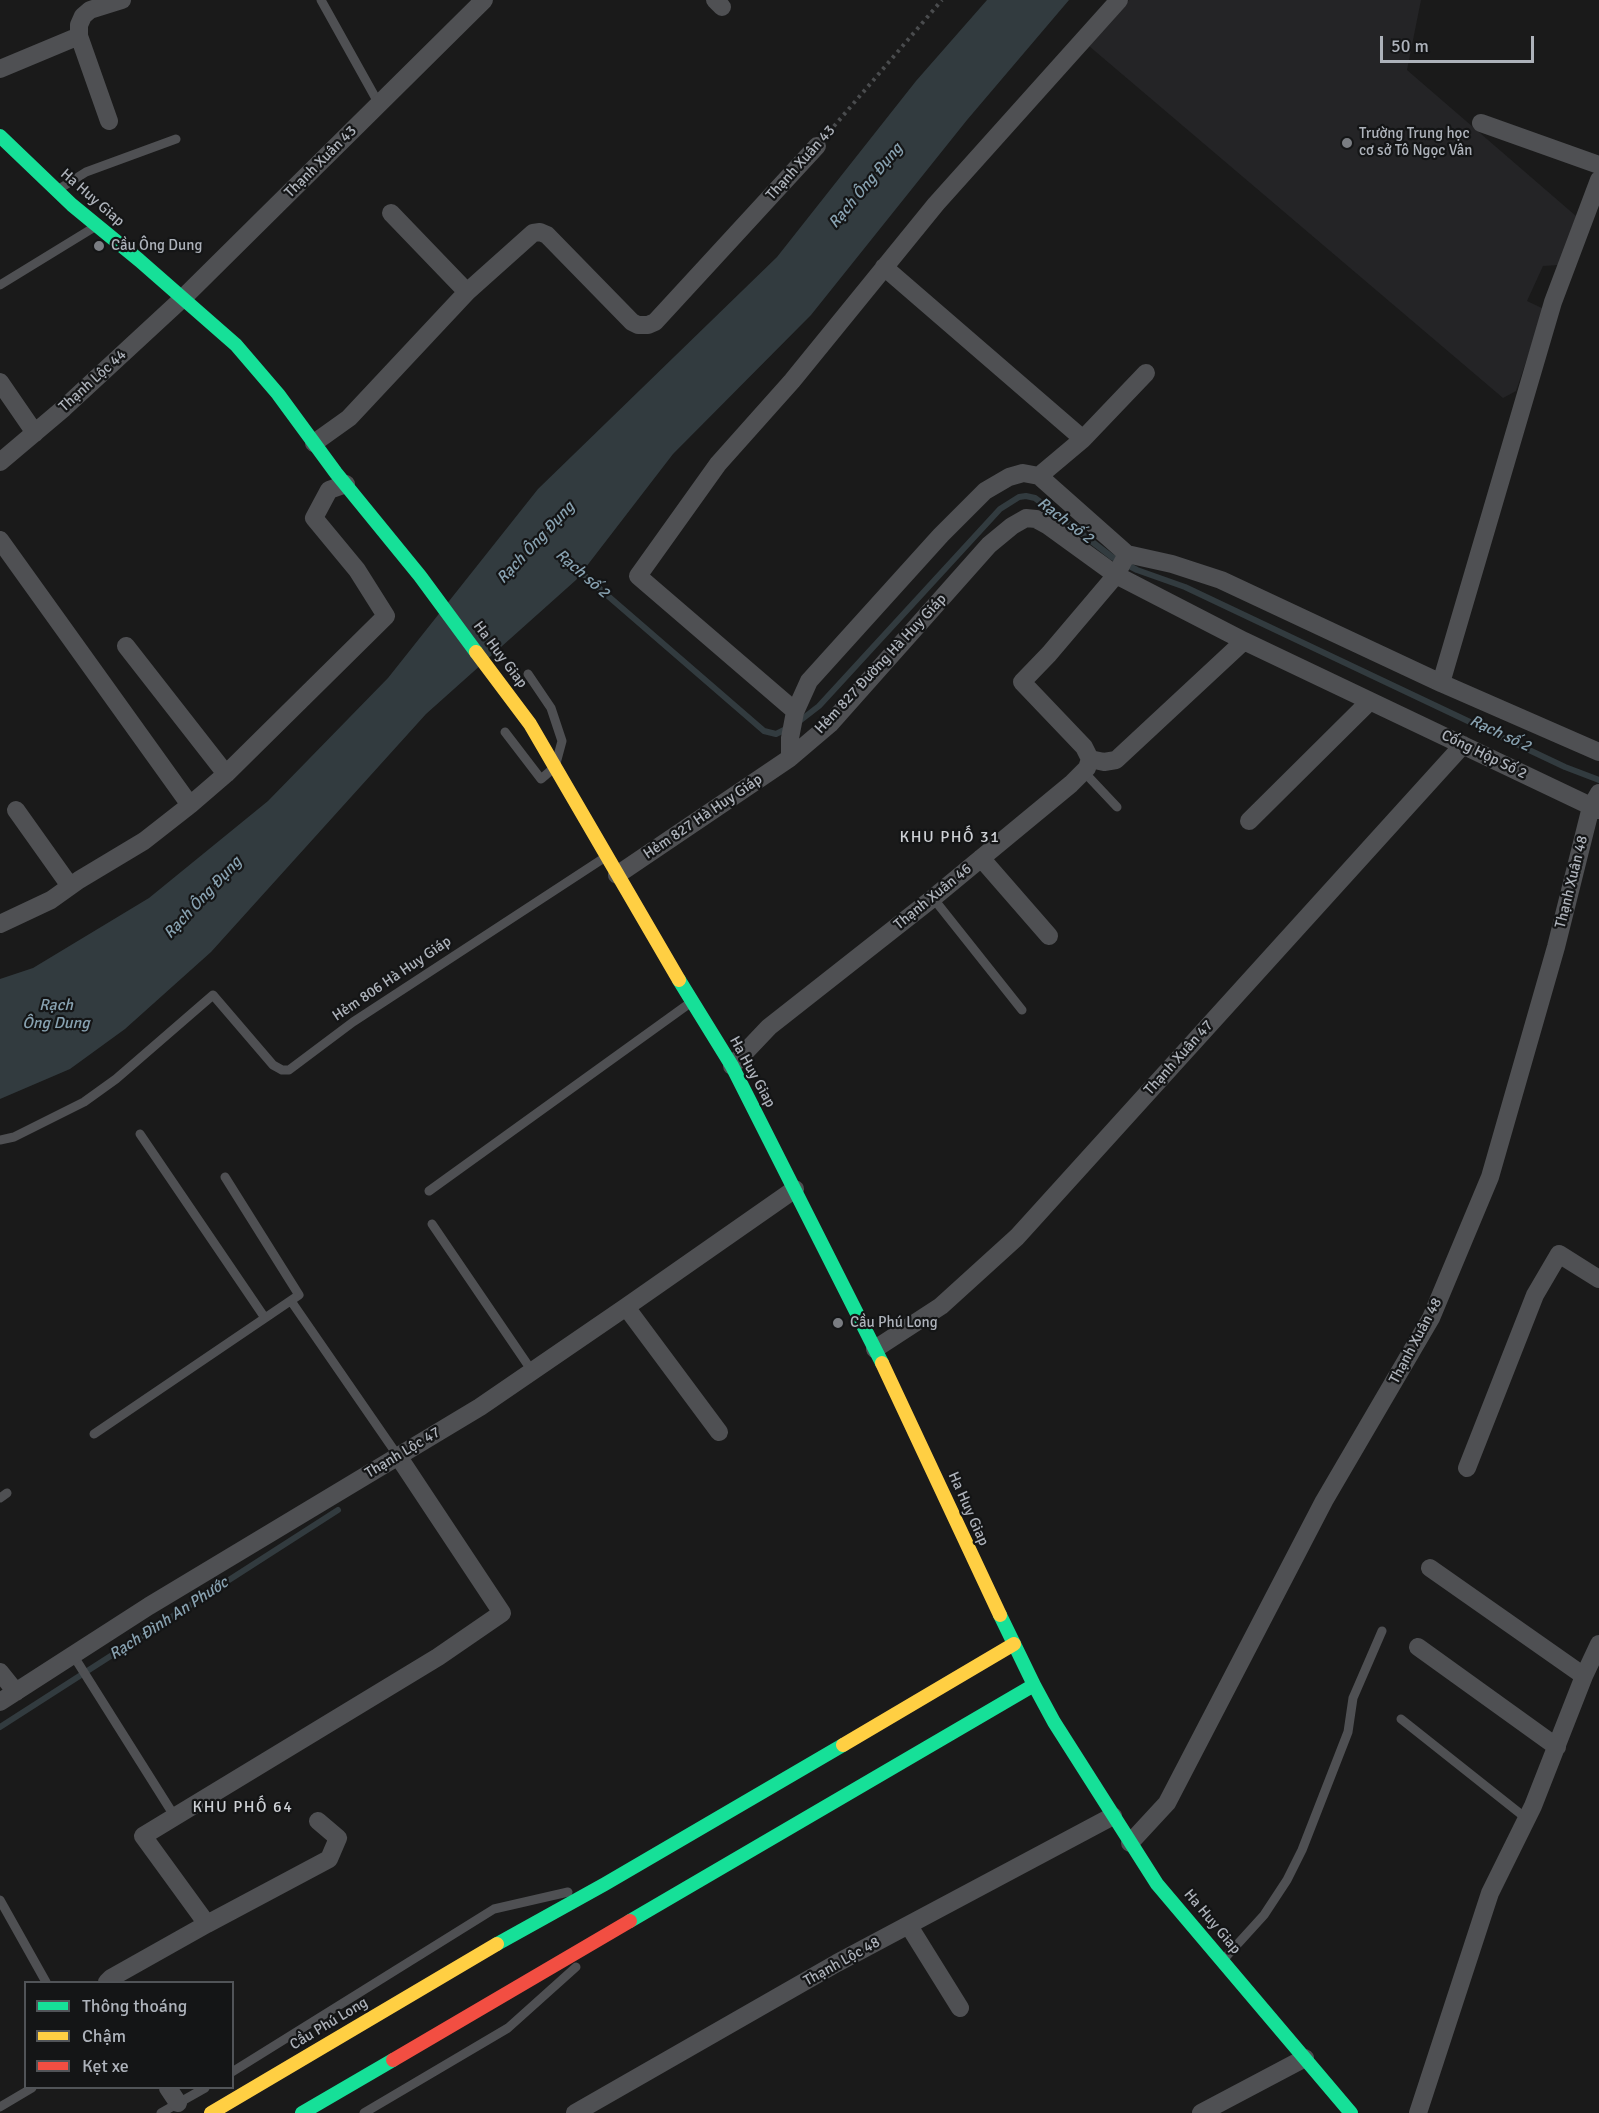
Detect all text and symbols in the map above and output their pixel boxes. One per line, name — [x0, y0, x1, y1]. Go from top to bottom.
scale bar — [1383, 24, 1538, 62]
text: 50 m — [1391, 35, 1429, 57]
street label: Thạnh Xuân 43 — [281, 122, 361, 202]
street label: Thạnh Xuân 43 — [763, 122, 839, 204]
place label: Trường Trung học cơ sở Tô Ngọc Vân — [1359, 125, 1473, 160]
marker: Trường Trung học cơ sở Tô Ngọc Vân — [1340, 136, 1354, 150]
water label: Rạch Ông Đụng — [825, 140, 907, 232]
street label: Ha Huy Giap — [56, 165, 128, 231]
place label: Cầu Ông Dung — [111, 237, 202, 255]
marker: Cầu Ông Dung — [92, 239, 106, 253]
street label: Thạnh Lộc 44 — [56, 346, 130, 416]
water label: Rạch số 2 — [1033, 494, 1097, 548]
water label: Rạch Ông Đụng — [493, 498, 579, 588]
water label: Rạch số 2 — [551, 546, 613, 602]
street label: Hẻm 827 Đường Hà Huy Giáp — [811, 590, 951, 738]
street label: Ha Huy Giap — [469, 618, 531, 692]
water label: Rạch số 2 — [1467, 712, 1533, 756]
street label: Cống Hộp Số 2 — [1438, 727, 1530, 783]
street label: Hẻm 827 Hà Huy Giáp — [640, 771, 766, 863]
district label: KHU PHỐ 31 — [900, 828, 1000, 848]
street label: Thạnh Xuân 48 — [1552, 834, 1592, 930]
water label: Rạch Ông Đụng — [160, 853, 246, 943]
street label: Thạnh Xuân 46 — [891, 860, 975, 934]
street label: Hẻm 806 Hà Huy Giáp — [329, 933, 455, 1025]
water label: Rạch Ông Dung — [22, 996, 90, 1034]
street label: Thạnh Xuân 47 — [1141, 1017, 1217, 1099]
street label: Ha Huy Giap — [725, 1033, 779, 1111]
street label: Thạnh Xuân 48 — [1386, 1295, 1446, 1387]
place label: Cầu Phú Long — [850, 1314, 938, 1332]
marker: Cầu Phú Long — [831, 1316, 845, 1330]
street label: Thạnh Lộc 47 — [362, 1423, 444, 1483]
street label: Ha Huy Giap — [944, 1469, 992, 1549]
water label: Rạch Đình An Phước — [106, 1573, 232, 1665]
district label: KHU PHỐ 64 — [193, 1798, 293, 1818]
street label: Ha Huy Giap — [1180, 1886, 1244, 1958]
street label: Thạnh Lộc 48 — [801, 1934, 883, 1990]
legend — [24, 1981, 234, 2089]
street label: Cầu Phú Long — [287, 1994, 371, 2054]
text: Thông thoáng — [82, 1995, 187, 2017]
text: Chậm — [82, 2025, 126, 2047]
text: Kẹt xe — [82, 2055, 129, 2077]

